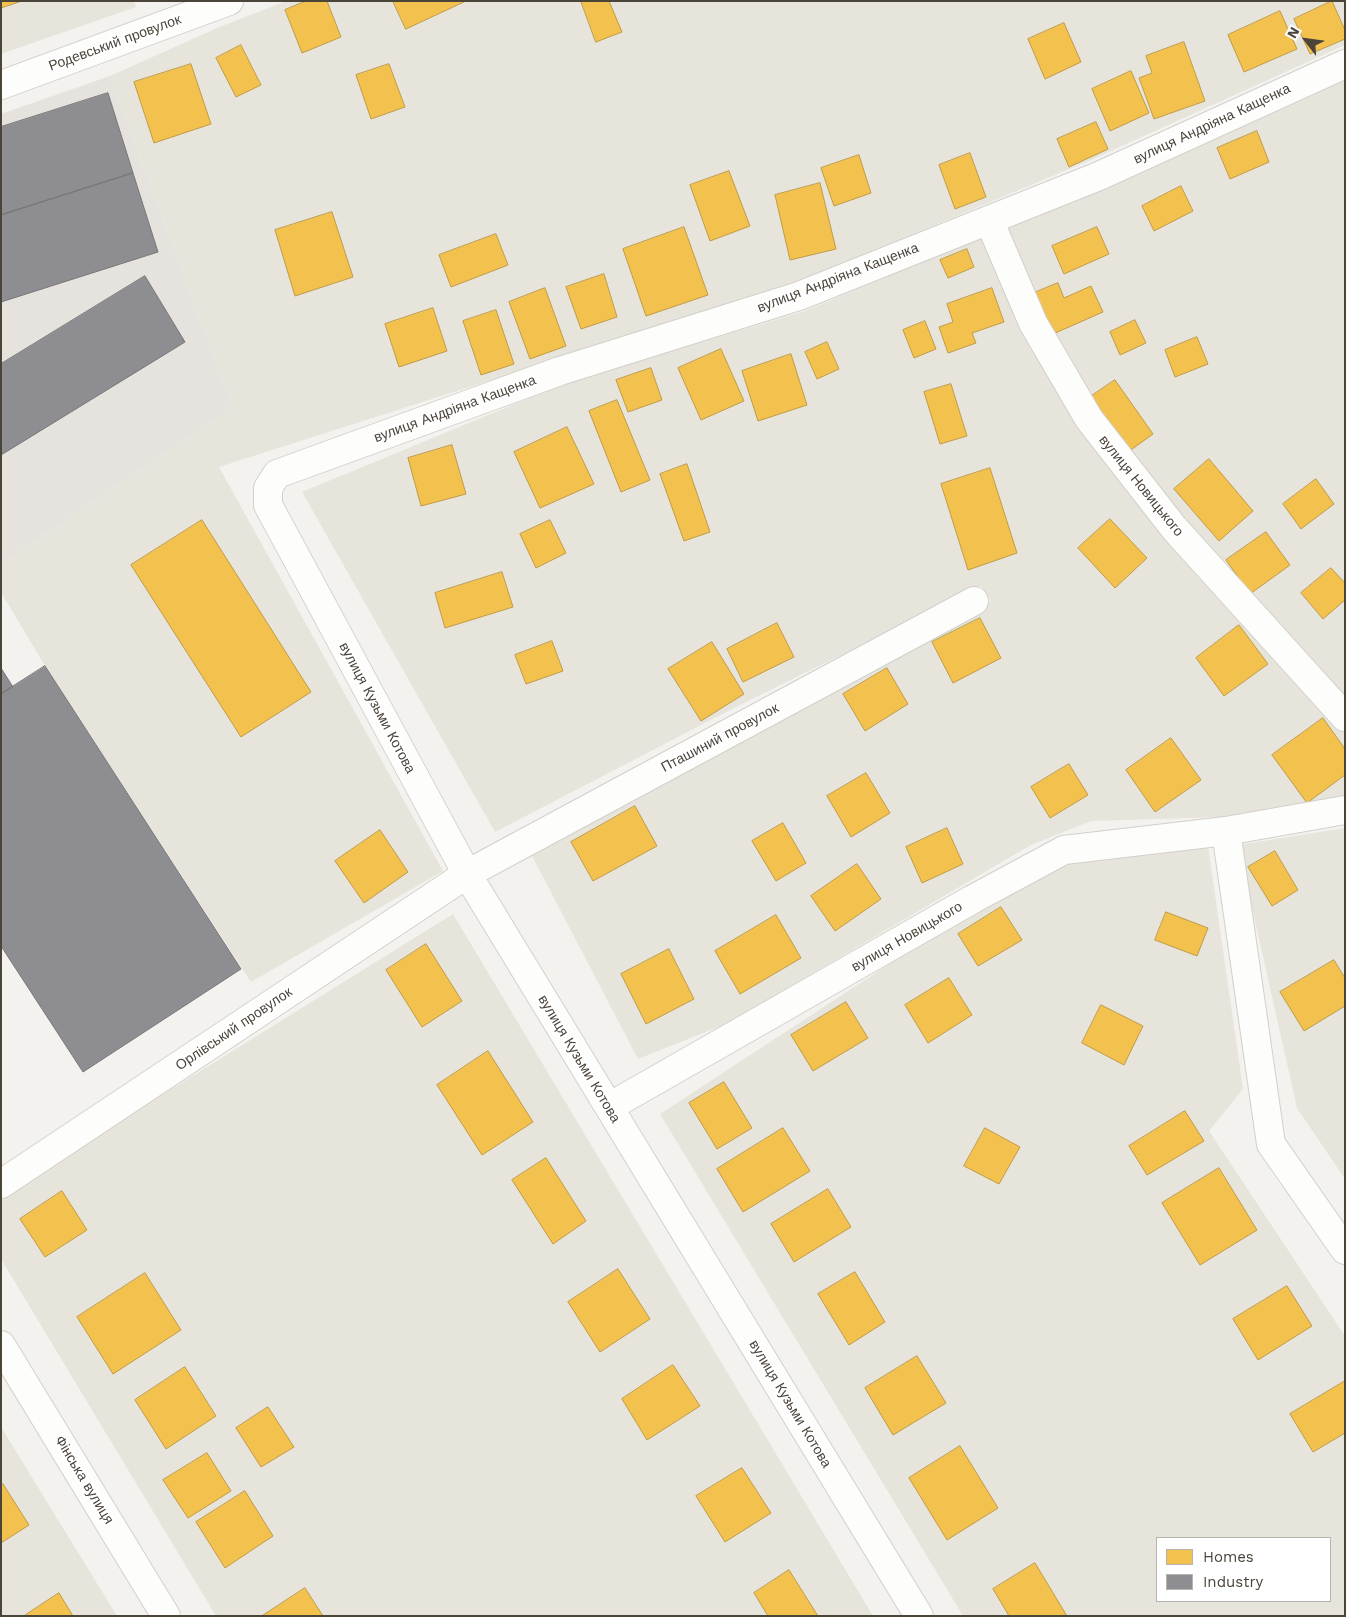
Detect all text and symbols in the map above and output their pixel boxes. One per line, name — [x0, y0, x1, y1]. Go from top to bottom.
street label: Родевський провулок — [47, 11, 183, 75]
north arrow — [1281, 15, 1331, 65]
text: N — [1283, 24, 1303, 41]
street label: вулиця Андріяна Кащенка — [1131, 80, 1293, 168]
street label: вулиця Андріяна Кащенка — [755, 239, 921, 317]
street label: вулиця Андріяна Кащенка — [372, 372, 538, 446]
street label: вулиця Новицького — [1095, 432, 1187, 540]
street label: вулиця Кузьми Котова — [335, 640, 419, 776]
street label: Пташиний провулок — [658, 700, 782, 776]
street label: вулиця Новицького — [849, 898, 965, 976]
street label: Орлівський провулок — [173, 984, 295, 1074]
street label: вулиця Кузьми Котова — [534, 992, 624, 1126]
street label: вулиця Кузьми Котова — [745, 1337, 835, 1471]
street label: Фінська вулиця — [51, 1433, 117, 1527]
legend — [1156, 1537, 1331, 1602]
text: Homes — [1203, 1548, 1254, 1566]
text: Industry — [1203, 1573, 1263, 1591]

